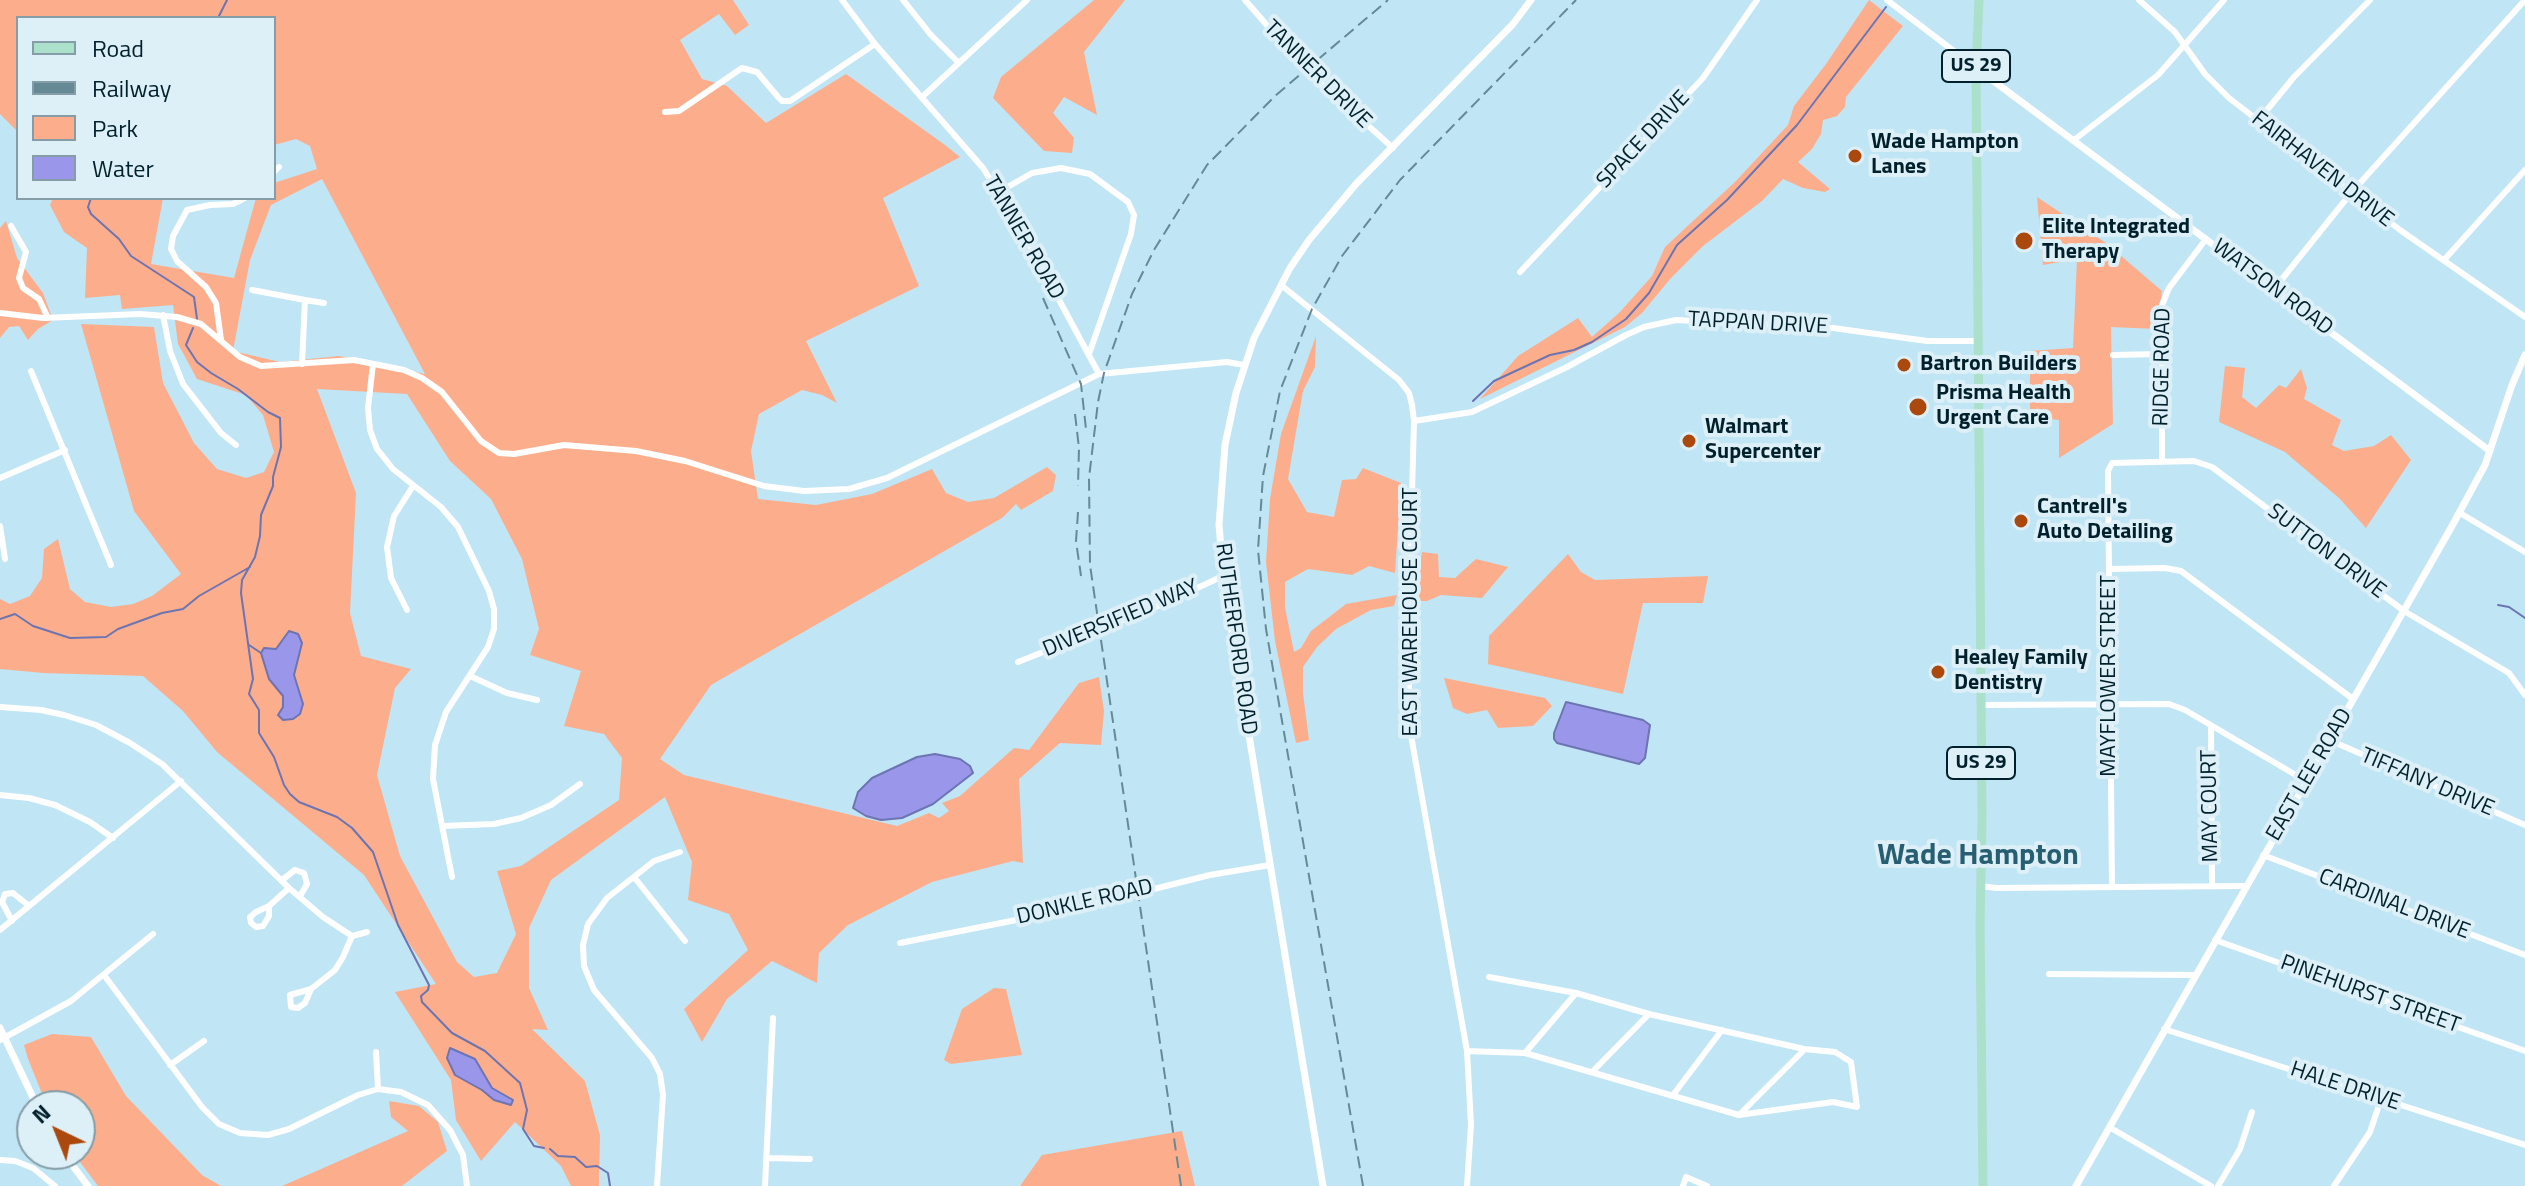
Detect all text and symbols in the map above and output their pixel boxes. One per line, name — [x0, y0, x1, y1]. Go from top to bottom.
street label: TANNER DRIVE — [1257, 15, 1377, 135]
legend — [16, 16, 276, 200]
text: Road — [92, 30, 144, 66]
road number: US 29 — [1942, 50, 2010, 82]
text: Railway — [92, 70, 171, 106]
street label: SPACE DRIVE — [1592, 86, 1696, 194]
street label: FAIRHAVEN DRIVE — [2246, 106, 2398, 234]
text: Park — [92, 110, 138, 146]
place label: Wade Hampton Lanes — [1871, 130, 2019, 182]
marker: Wade Hampton Lanes — [1846, 147, 1864, 165]
text: Water — [92, 150, 154, 186]
street label: TANNER ROAD — [977, 171, 1069, 305]
place label: Elite Integrated Therapy — [2042, 215, 2190, 266]
marker: Elite Integrated Therapy — [2013, 230, 2035, 252]
street label: WATSON ROAD — [2207, 234, 2337, 342]
street label: TAPPAN DRIVE — [1687, 307, 1829, 341]
street label: RIDGE ROAD — [2149, 307, 2177, 427]
place label: Bartron Builders — [1920, 352, 2077, 378]
marker: Bartron Builders — [1895, 356, 1913, 374]
place label: Prisma Health Urgent Care — [1936, 381, 2071, 432]
marker: Prisma Health Urgent Care — [1907, 396, 1929, 418]
place label: Walmart Supercenter — [1705, 415, 1821, 466]
marker: Walmart Supercenter — [1680, 432, 1698, 450]
street label: EAST WAREHOUSE COURT — [1399, 487, 1425, 737]
place label: Cantrell's Auto Detailing — [2037, 495, 2173, 546]
street label: SUTTON DRIVE — [2262, 499, 2390, 605]
marker: Cantrell's Auto Detailing — [2012, 512, 2030, 530]
street label: RUTHERFORD ROAD — [1208, 541, 1262, 737]
street label: DIVERSIFIED WAY — [1039, 574, 1203, 664]
street label: MAYFLOWER STREET — [2097, 575, 2123, 777]
place label: Healey Family Dentistry — [1954, 646, 2088, 698]
marker: Healey Family Dentistry — [1929, 663, 1947, 681]
street label: EAST LEE ROAD — [2261, 704, 2359, 846]
street label: TIFFANY DRIVE — [2356, 743, 2498, 823]
road number: US 29 — [1947, 747, 2015, 779]
street label: MAY COURT — [2197, 750, 2225, 862]
district label: Wade Hampton — [1877, 839, 2079, 875]
street label: CARDINAL DRIVE — [2315, 864, 2473, 946]
street label: DONKLE ROAD — [1014, 875, 1156, 931]
street label: PINEHURST STREET — [2277, 950, 2463, 1040]
street label: HALE DRIVE — [2287, 1057, 2403, 1117]
north arrow — [16, 1090, 96, 1170]
text: N — [24, 1096, 58, 1132]

